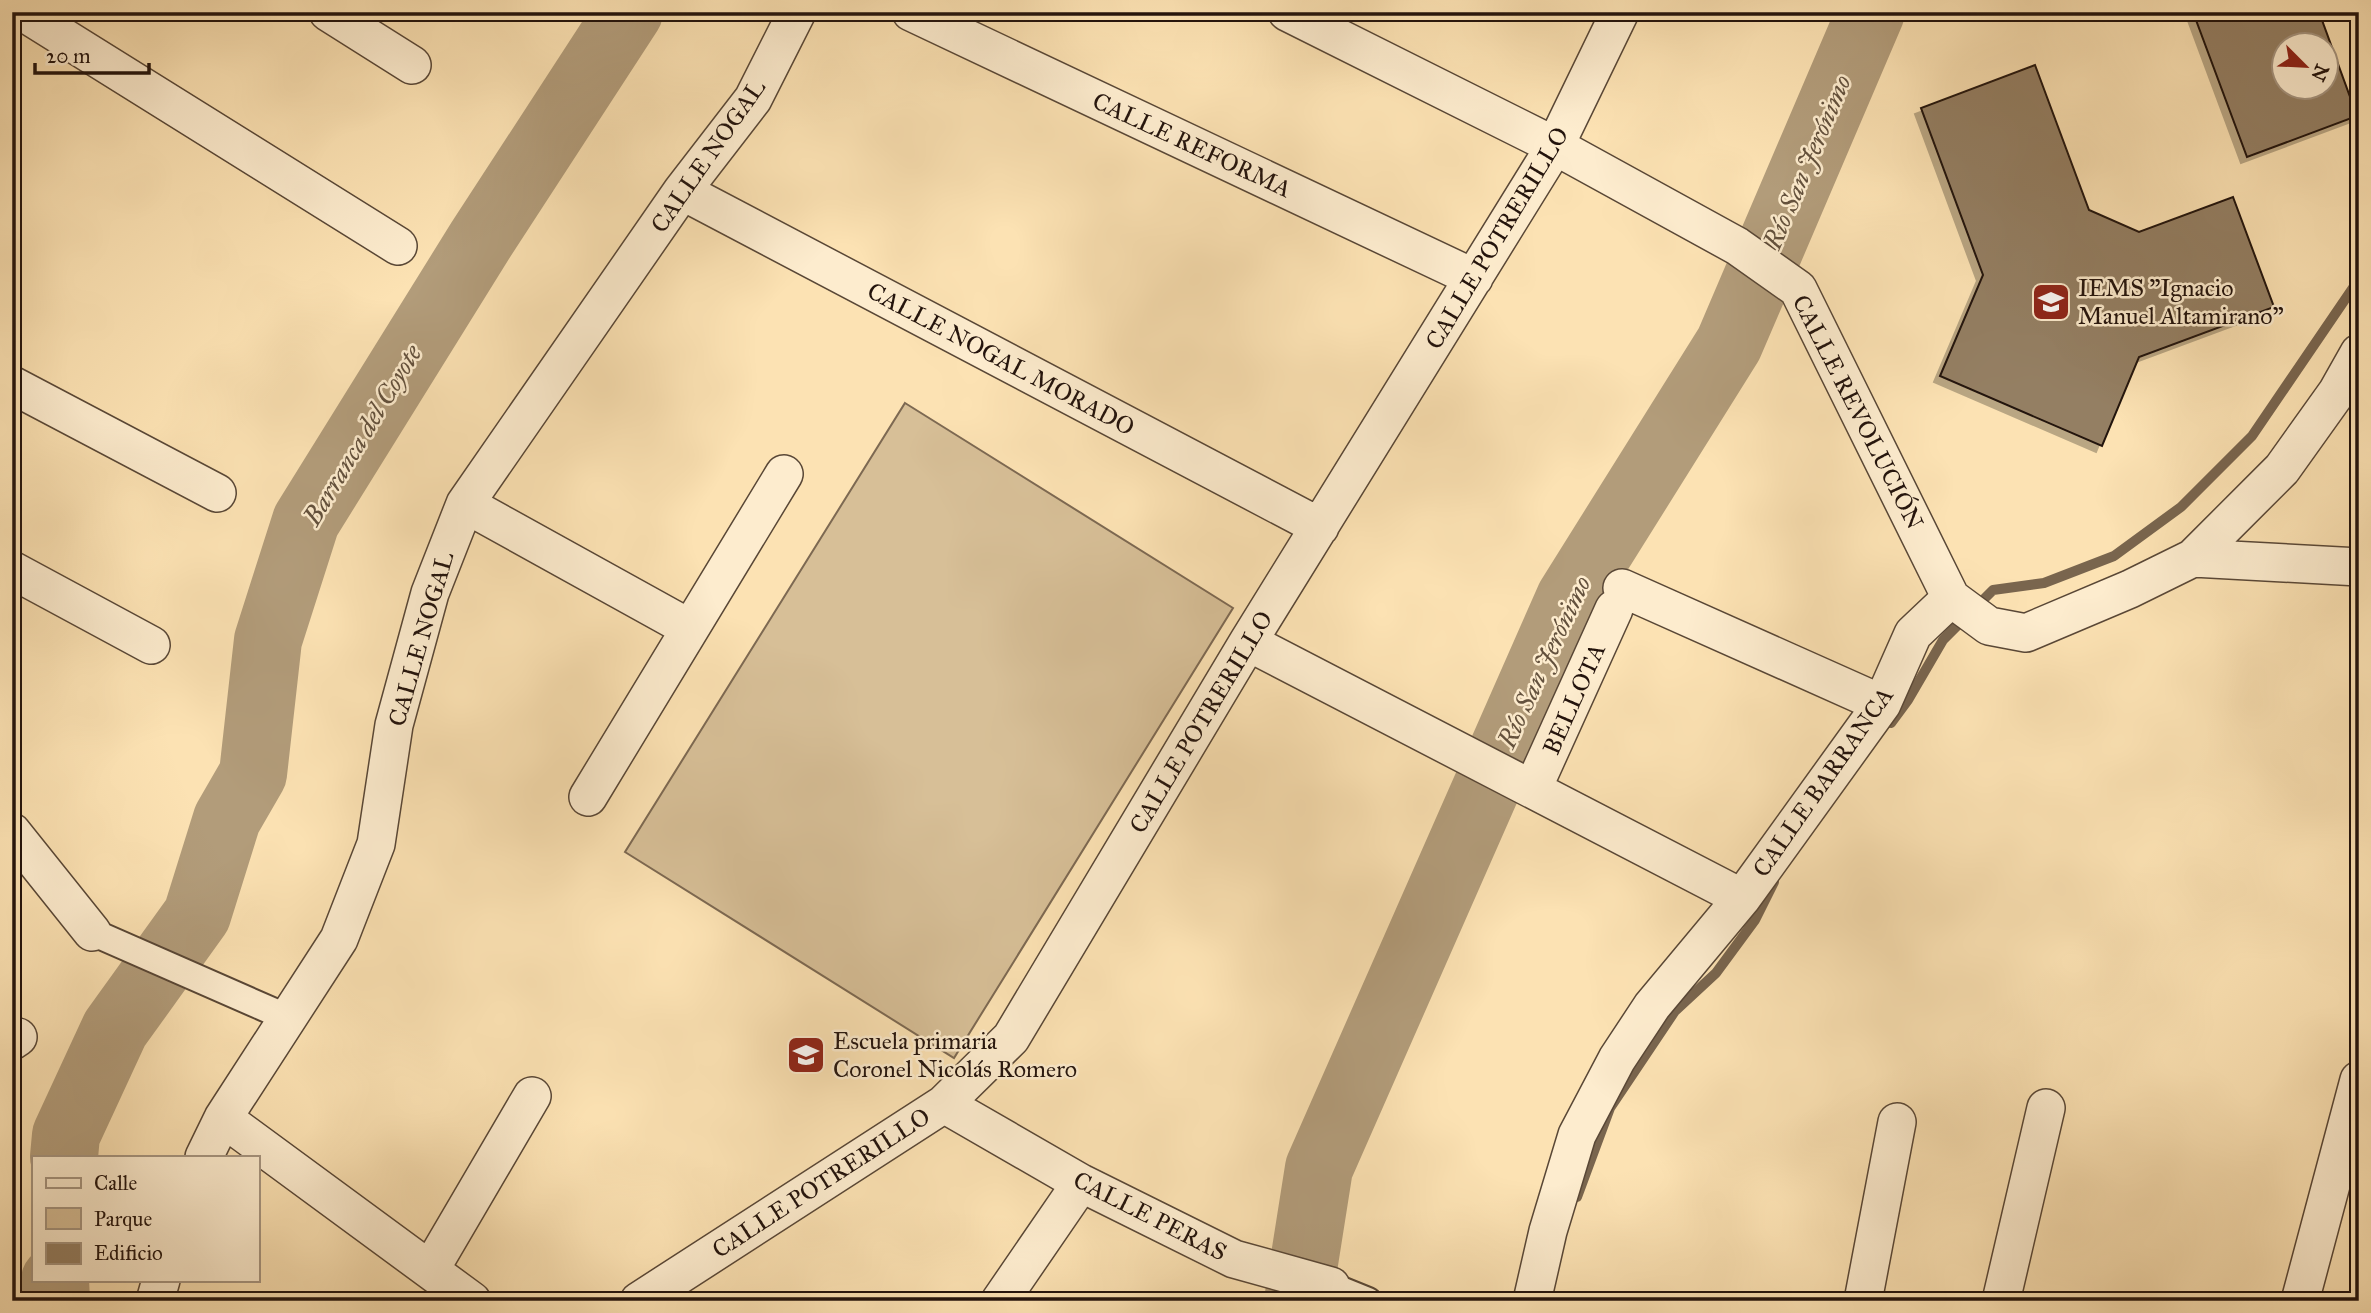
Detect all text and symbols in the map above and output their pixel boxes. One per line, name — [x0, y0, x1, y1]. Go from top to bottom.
scale bar — [35, 32, 149, 76]
north arrow — [2270, 32, 2340, 102]
text: 20 m — [46, 43, 91, 69]
text: N — [2306, 61, 2334, 85]
water label: Río San Jerónimo — [1756, 70, 1858, 255]
street label: CALLE NOGAL — [644, 73, 772, 238]
street label: CALLE REFORMA — [1088, 86, 1296, 204]
street label: CALLE POTRERILLO — [1419, 121, 1575, 355]
place label: IEMS "Ignacio Manuel Altamirano" — [2078, 273, 2284, 331]
street label: CALLE NOGAL MORADO — [862, 276, 1140, 442]
school or university icon: IEMS "Ignacio Manuel Altamirano" — [2030, 281, 2072, 323]
street label: CALLE REVOLUCIÓN — [1786, 290, 1930, 534]
water label: Barranca del Coyote — [295, 338, 429, 532]
street label: CALLE NOGAL — [382, 548, 460, 730]
water label: Río San Jerónimo — [1490, 571, 1598, 754]
street label: CALLE POTRERILLO — [1123, 605, 1279, 839]
street label: BELLOTA — [1536, 639, 1612, 759]
street label: CALLE BARRANCA — [1746, 681, 1900, 883]
place label: Escuela primaria Coronel Nicolás Romero — [833, 1026, 1077, 1084]
school or university icon: Escuela primaria Coronel Nicolás Romero — [785, 1034, 827, 1076]
street label: CALLE POTRERILLO — [706, 1101, 936, 1265]
legend — [32, 1156, 259, 1282]
street label: CALLE PERAS — [1068, 1164, 1232, 1268]
text: Calle — [94, 1170, 137, 1196]
text: Parque — [94, 1206, 153, 1232]
text: Edificio — [94, 1240, 163, 1266]

